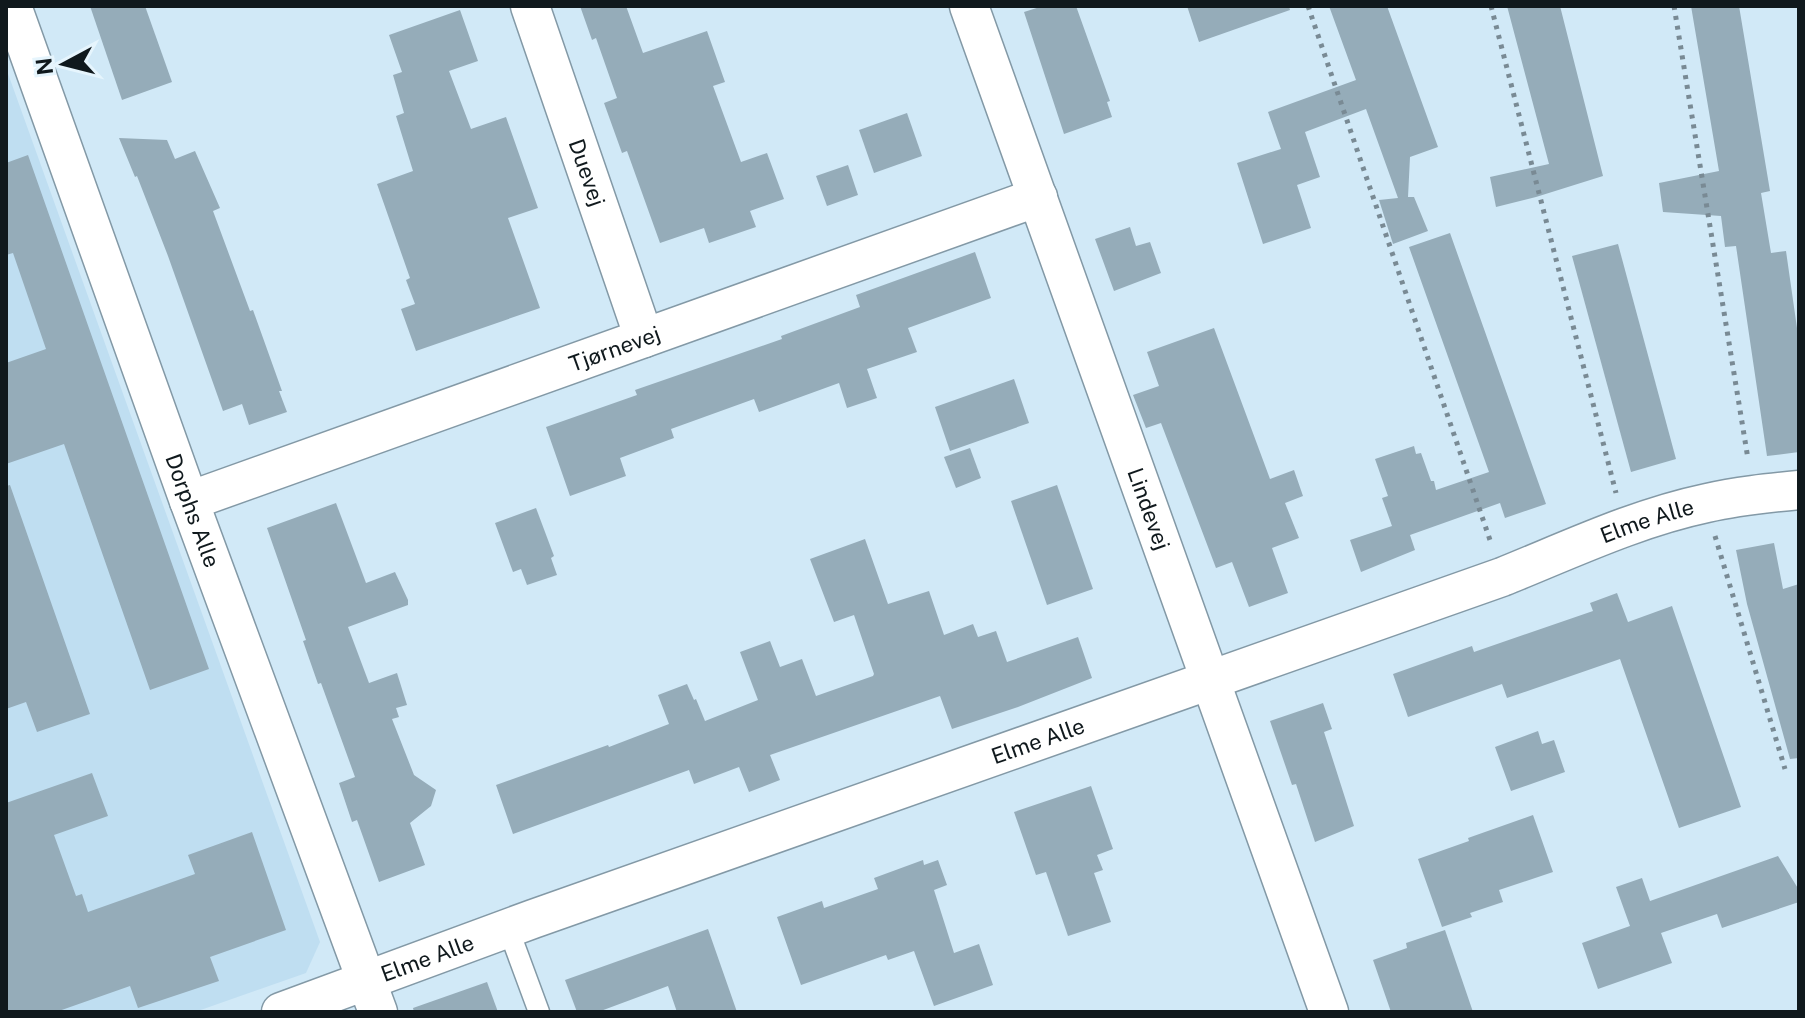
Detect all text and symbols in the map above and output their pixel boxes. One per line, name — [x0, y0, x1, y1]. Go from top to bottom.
north arrow — [24, 24, 104, 104]
text: N — [30, 56, 58, 77]
street label: Duevej — [564, 135, 611, 210]
street label: Tjørnevej — [565, 320, 664, 377]
street label: Dorphs Alle — [160, 450, 225, 571]
street label: Lindevej — [1122, 464, 1176, 553]
street label: Elme Alle — [1596, 493, 1697, 548]
street label: Elme Alle — [988, 712, 1088, 769]
street label: Elme Alle — [377, 929, 477, 987]

